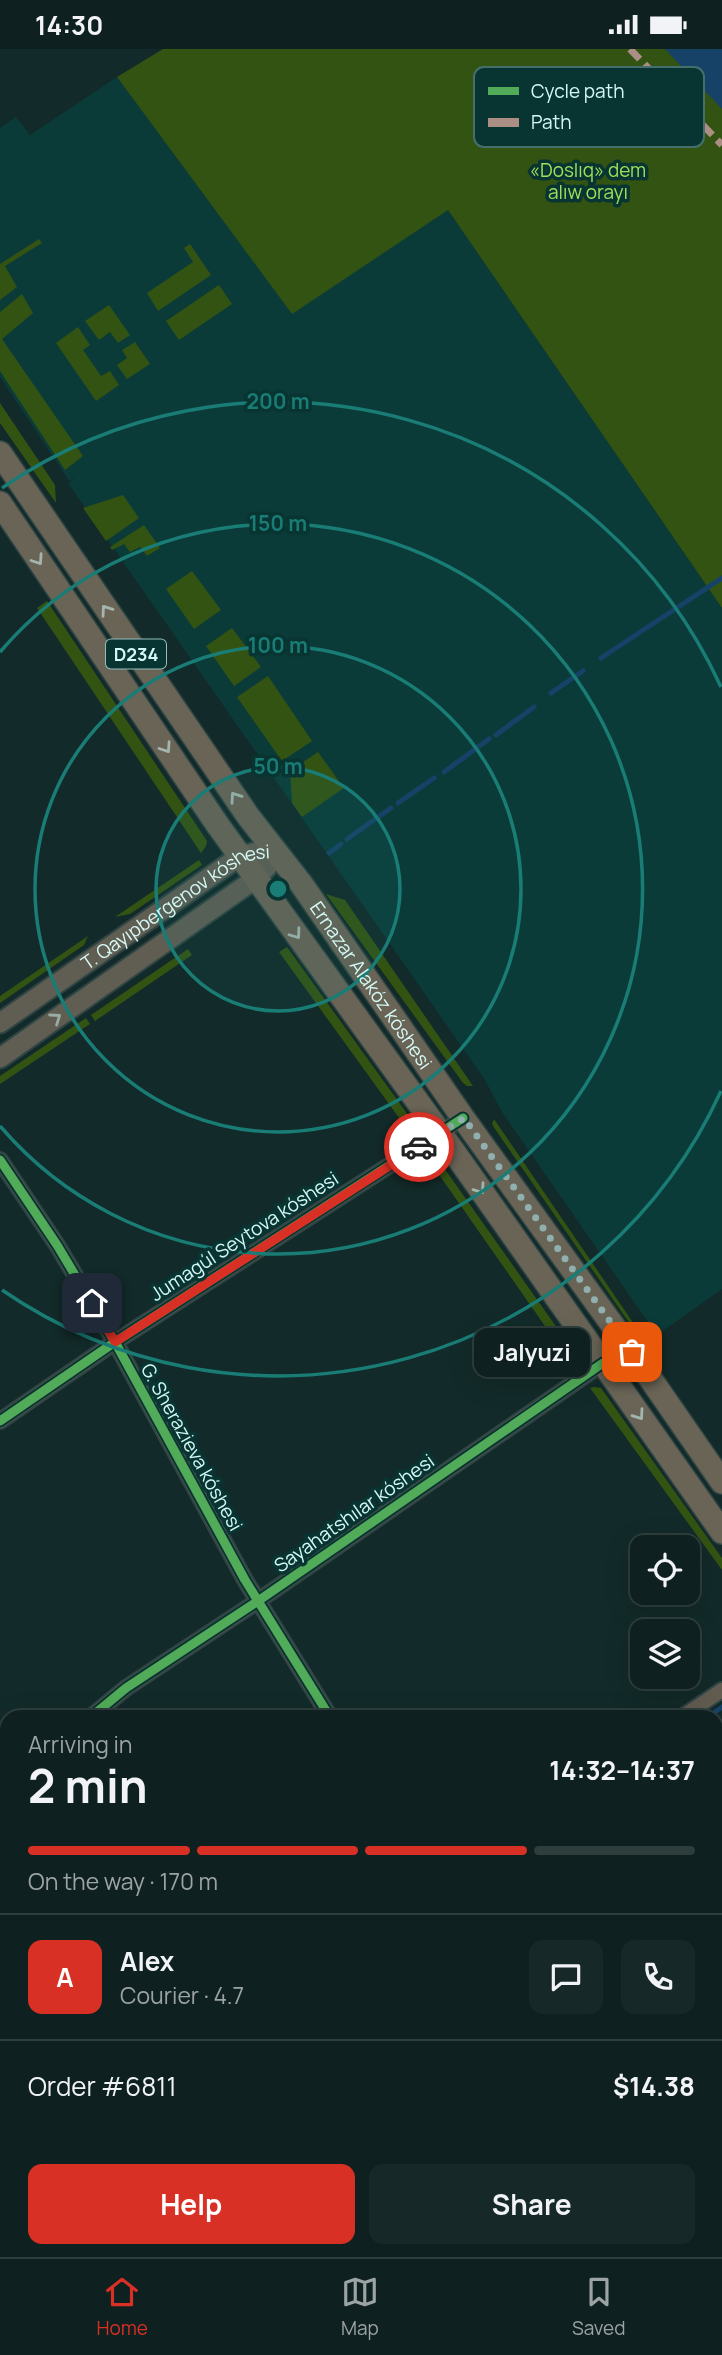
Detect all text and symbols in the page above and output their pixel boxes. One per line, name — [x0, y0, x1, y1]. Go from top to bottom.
text: 14:30 — [35, 7, 103, 43]
legend — [474, 67, 704, 147]
text: Cycle path — [531, 78, 625, 104]
text: Path — [531, 109, 571, 135]
park label: «Doslıq» dem alıw orayı — [530, 157, 646, 205]
text: 200 m — [246, 387, 310, 415]
text: 150 m — [249, 509, 307, 537]
one-way arrow — [30, 552, 42, 565]
one-way arrow — [101, 604, 114, 617]
text: 100 m — [248, 631, 308, 659]
road number: D234 — [106, 639, 166, 669]
one-way arrow — [157, 740, 170, 753]
text: 50 m — [253, 752, 303, 780]
one-way arrow — [231, 792, 243, 805]
street label: T. Qayıpbergenov kóshesi — [76, 838, 270, 976]
centre of rings — [266, 877, 290, 901]
street label: Ernazar Alakóz kóshesi — [304, 896, 438, 1074]
one-way arrow — [287, 926, 300, 939]
one-way arrow — [48, 1014, 61, 1026]
courier — [384, 1112, 454, 1182]
icon: car — [400, 1128, 438, 1166]
street label: Jumagúl Seytova kóshesi — [145, 1165, 343, 1307]
one-way arrow — [472, 1181, 484, 1194]
pin — [62, 1273, 122, 1333]
icon: home — [73, 1284, 111, 1322]
pin — [602, 1322, 662, 1382]
callout: Jalyuzi — [475, 1327, 590, 1377]
icon: bag — [613, 1333, 651, 1371]
text: Jalyuzi — [493, 1336, 571, 1368]
street label: G. Sherazieva kóshesi — [135, 1358, 249, 1536]
one-way arrow — [631, 1407, 643, 1420]
street label: Sayahatshılar kóshesi — [269, 1448, 439, 1578]
map controls — [630, 1535, 700, 1689]
button: locate — [630, 1535, 700, 1605]
button: layers — [630, 1619, 700, 1689]
text: Arriving in — [28, 1728, 133, 1760]
text: 14:32–14:37 — [549, 1752, 695, 1788]
text: 2 min — [28, 1754, 148, 1817]
text: On the way · 170 m — [28, 1865, 218, 1897]
button: chat — [529, 1940, 603, 2014]
button: phone — [621, 1940, 695, 2014]
text: Alex — [120, 1943, 174, 1979]
text: A — [56, 1959, 74, 1995]
text: Courier · 4.7 — [120, 1979, 244, 2011]
text: Order #6811 — [28, 2068, 177, 2104]
text: $14.38 — [613, 2068, 695, 2104]
button: Help — [28, 2164, 355, 2244]
button: Share — [369, 2164, 695, 2244]
tab: Home — [97, 2273, 148, 2341]
tab: Map — [341, 2273, 379, 2341]
tab: Saved — [572, 2273, 625, 2341]

